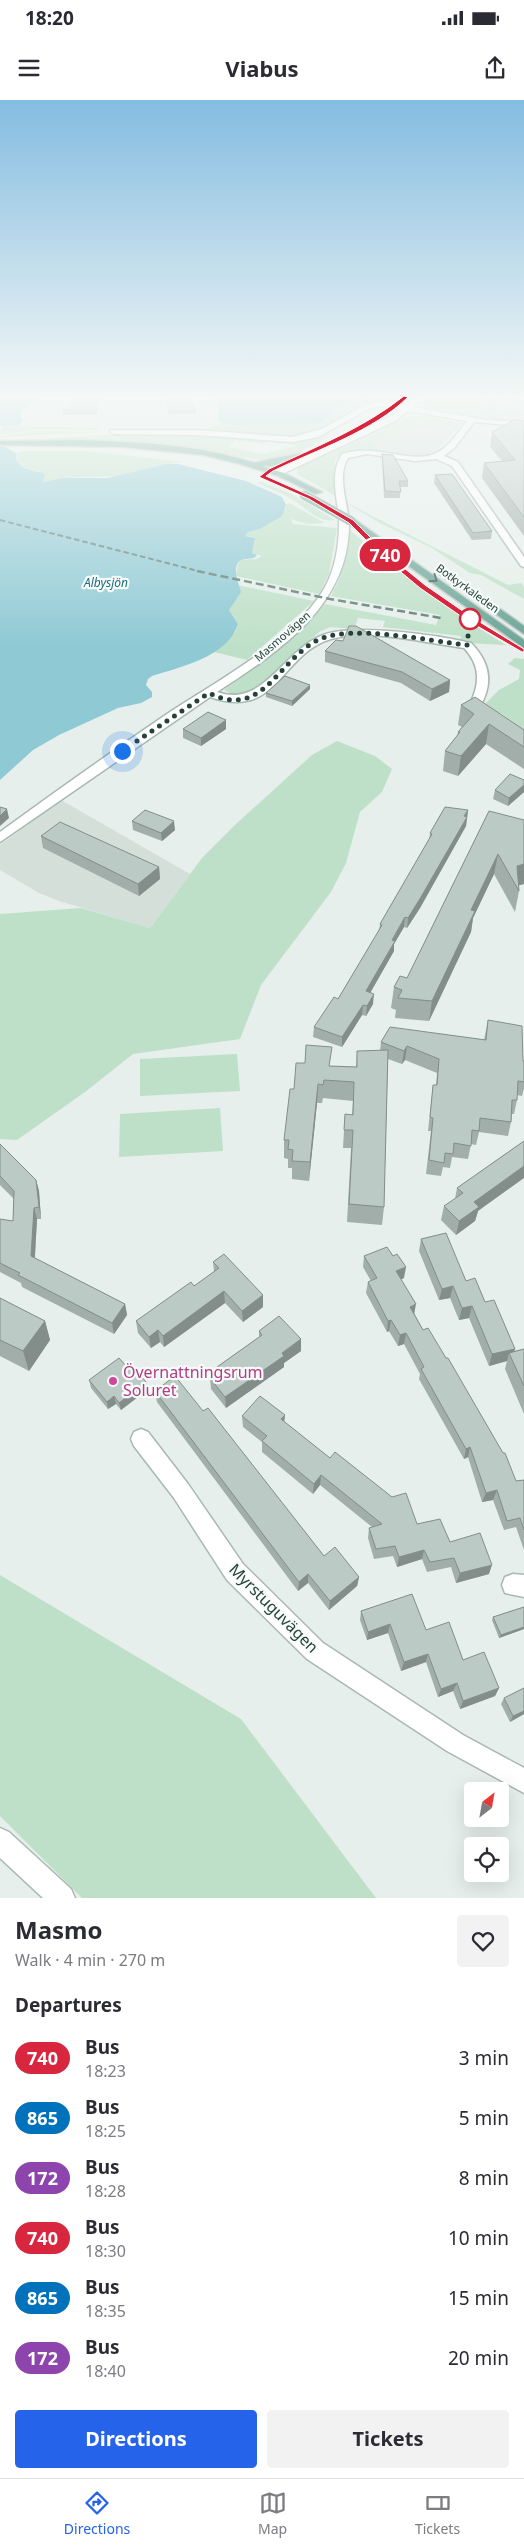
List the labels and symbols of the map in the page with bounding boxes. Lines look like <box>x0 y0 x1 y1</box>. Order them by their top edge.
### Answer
line badge: 740 <box>356 539 414 571</box>
street label: Botkyrkaleden <box>433 560 503 616</box>
one-way arrow <box>428 573 438 582</box>
water label: Albysjön <box>83 574 128 591</box>
street label: Masmovägen <box>251 607 313 665</box>
unlabelled marker <box>459 608 481 630</box>
your location <box>110 739 135 764</box>
place label: Övernattningsrum Soluret <box>123 1361 263 1401</box>
marker: Övernattningsrum Soluret <box>107 1375 119 1387</box>
street label: Myrstuguvägen <box>224 1558 324 1658</box>
north arrow <box>464 1782 509 1828</box>

